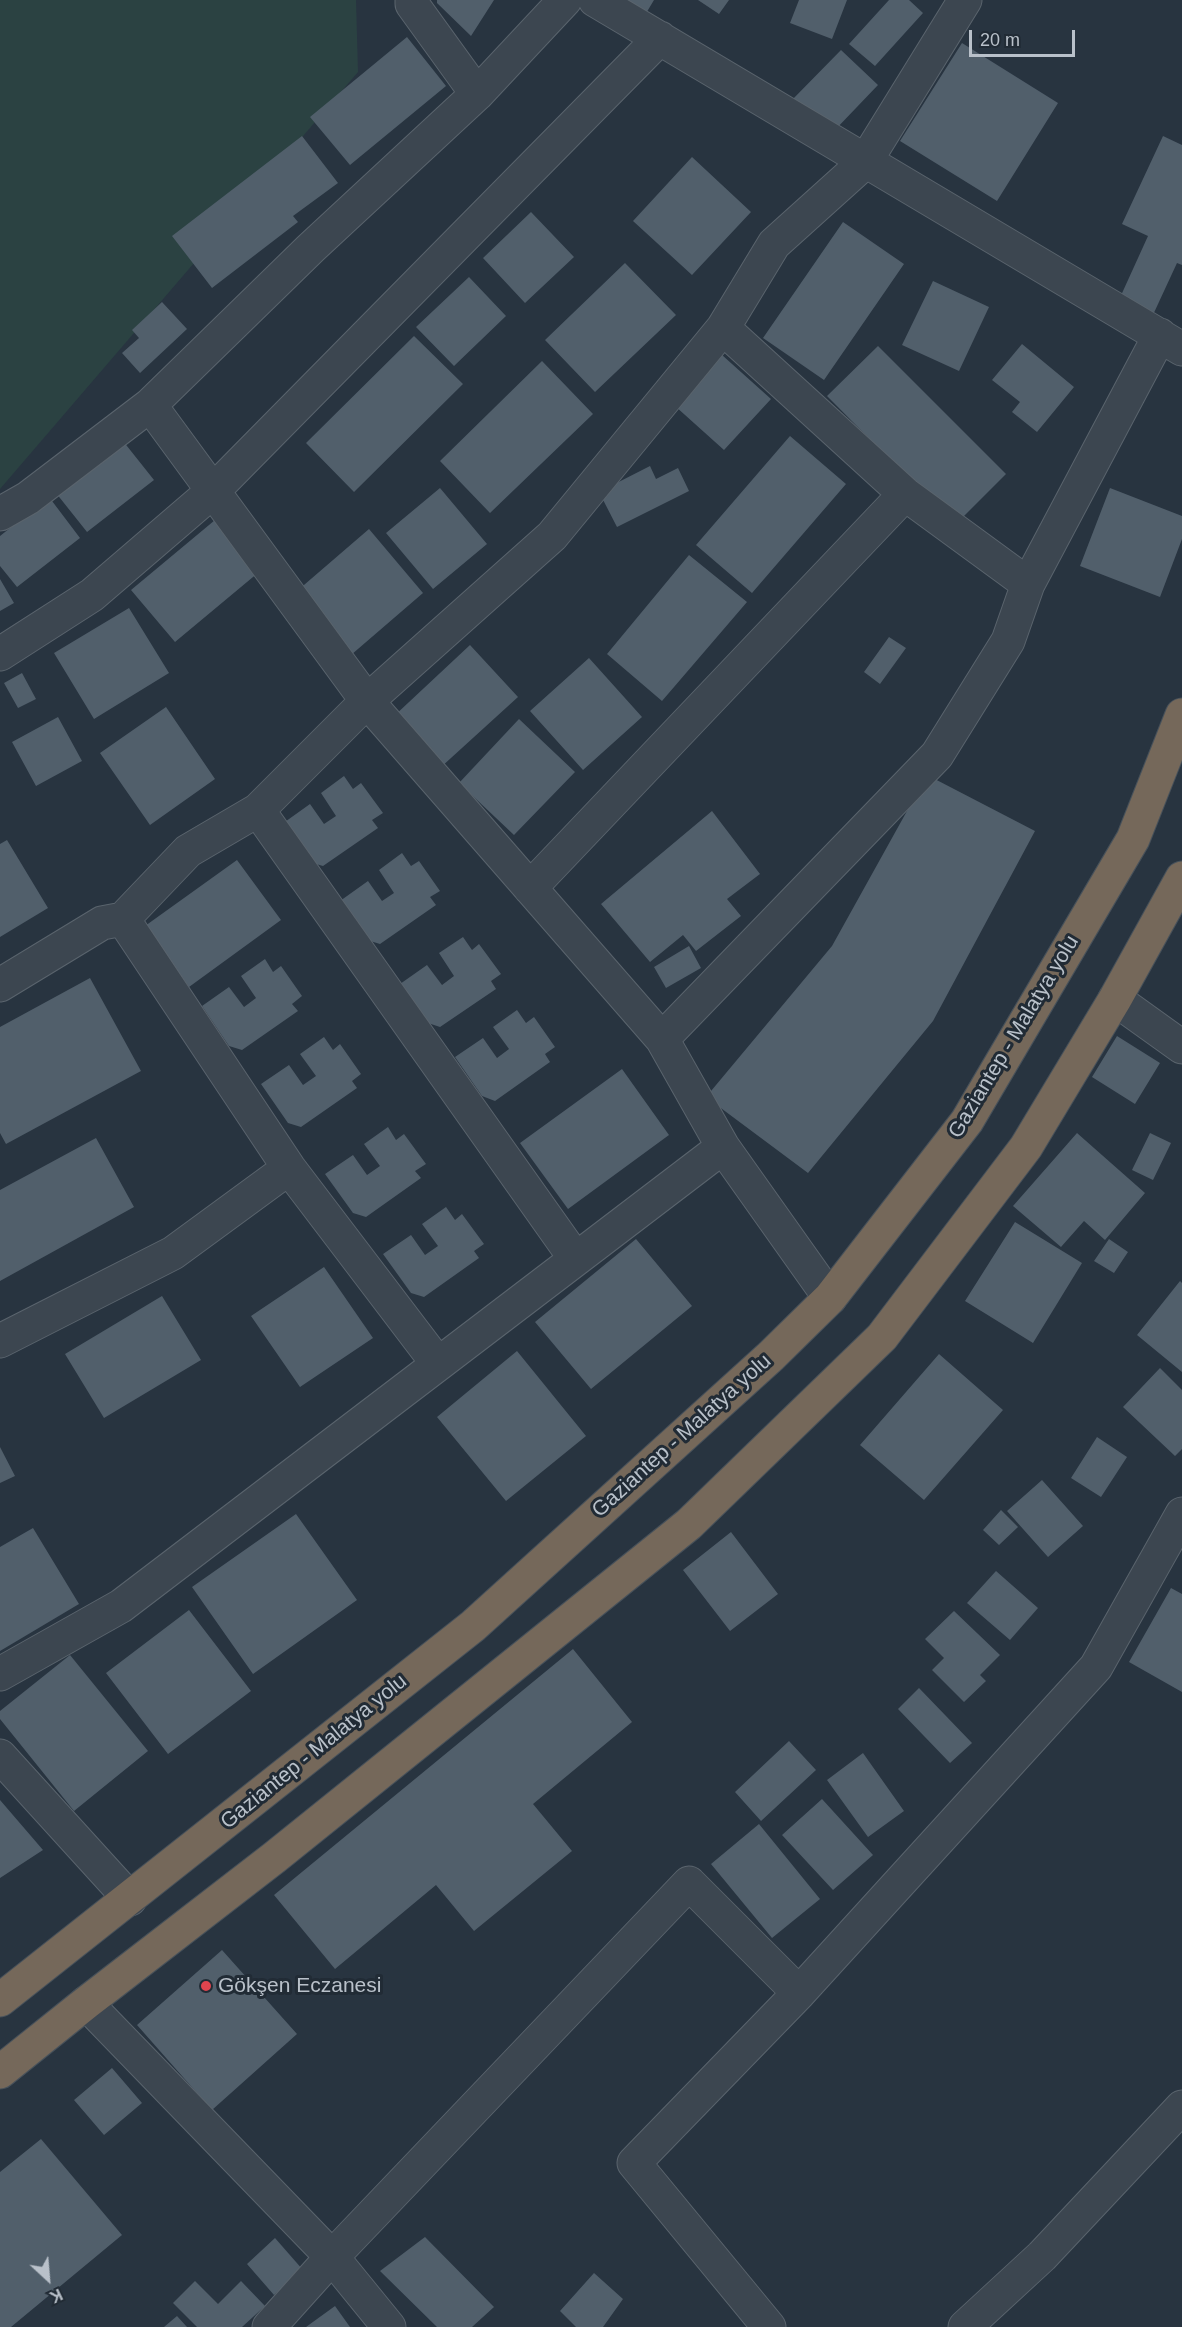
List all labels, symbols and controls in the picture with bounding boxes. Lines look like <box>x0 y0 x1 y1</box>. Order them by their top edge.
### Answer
scale bar <box>972 18 1078 56</box>
text: 20 m <box>980 30 1020 50</box>
street label: Gaziantep - Malatya yolu <box>943 931 1085 1143</box>
street label: Gaziantep - Malatya yolu <box>587 1349 777 1523</box>
street label: Gaziantep - Malatya yolu <box>216 1669 412 1835</box>
place label: Gökşen Eczanesi <box>218 1973 381 1999</box>
marker: Gökşen Eczanesi <box>199 1979 213 1993</box>
north arrow <box>18 2249 78 2309</box>
text: K <box>47 2285 65 2306</box>

